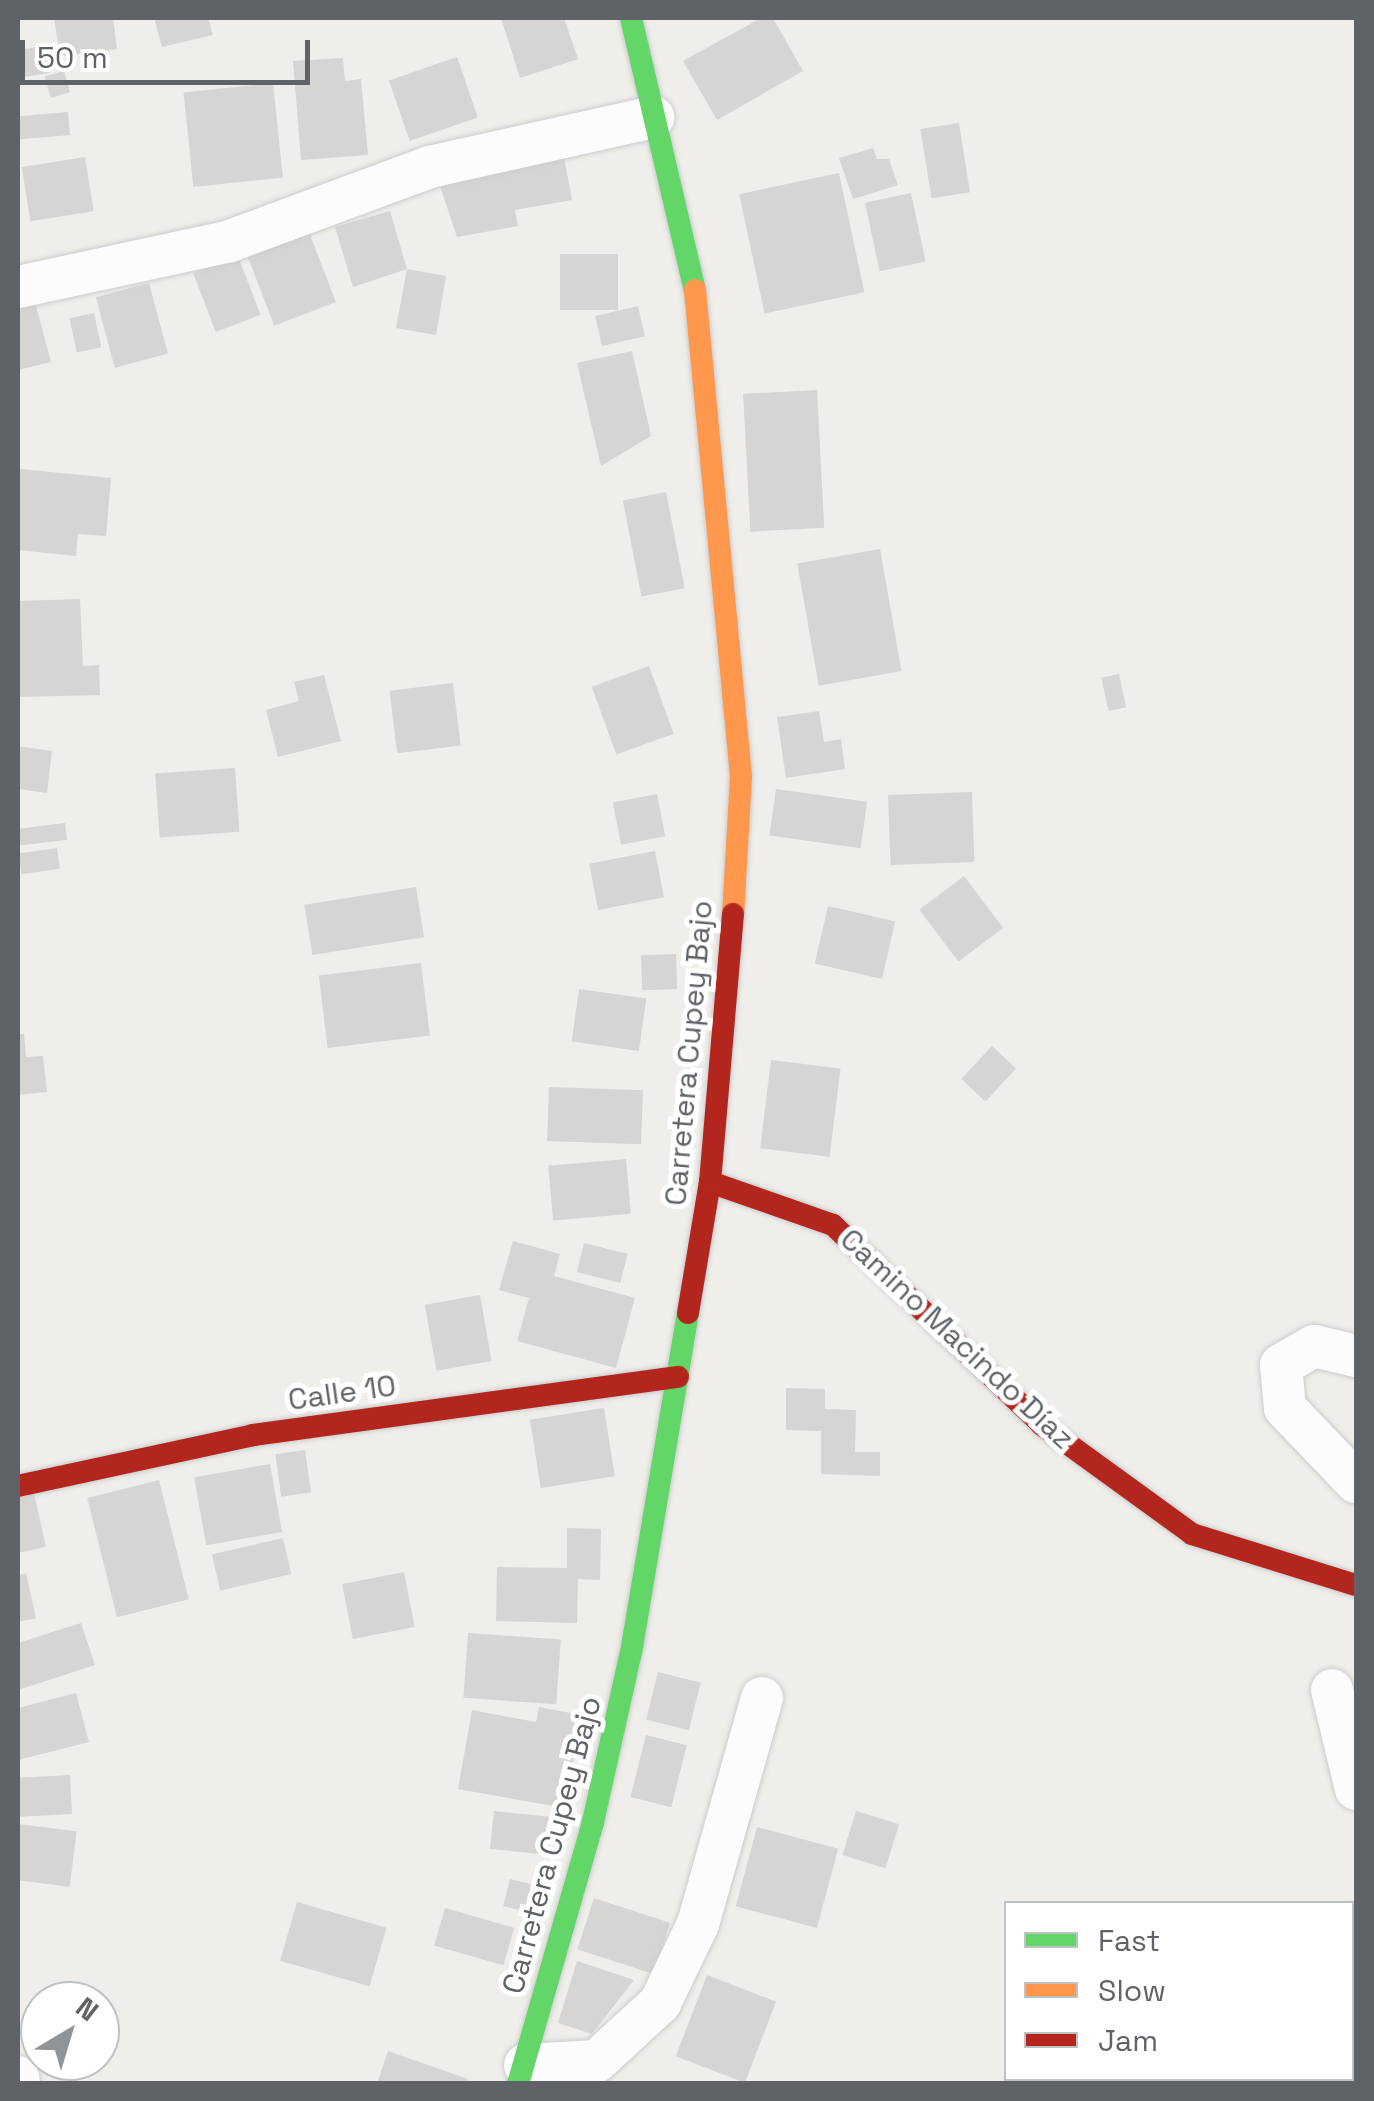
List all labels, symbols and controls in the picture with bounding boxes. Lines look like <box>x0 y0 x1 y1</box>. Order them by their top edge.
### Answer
scale bar <box>25 20 315 82</box>
text: 50 m <box>37 38 108 77</box>
street label: Carretera Cupey Bajo <box>658 899 720 1207</box>
street label: Camino Macindo Díaz <box>833 1221 1081 1457</box>
street label: Calle 10 <box>286 1368 398 1418</box>
street label: Carretera Cupey Bajo <box>495 1692 609 1998</box>
legend <box>1004 1901 1354 2081</box>
text: Fast <box>1098 1921 1160 1960</box>
text: Slow <box>1098 1971 1166 2010</box>
north arrow <box>20 1981 120 2081</box>
text: N <box>69 1989 106 2029</box>
text: Jam <box>1098 2021 1158 2060</box>

